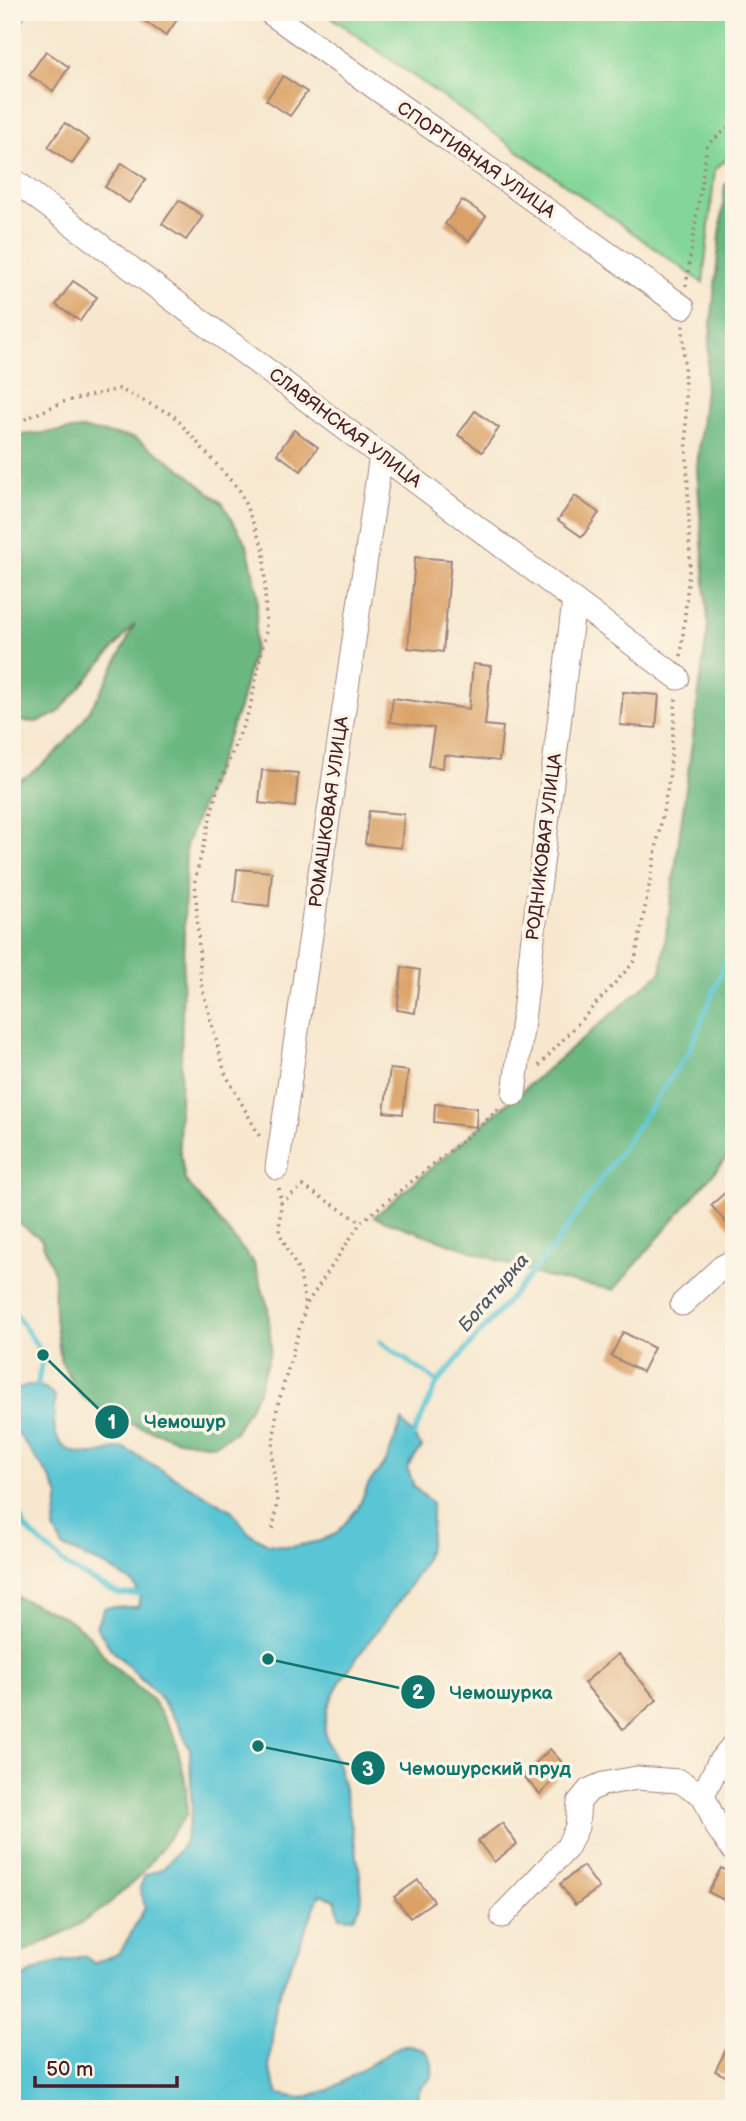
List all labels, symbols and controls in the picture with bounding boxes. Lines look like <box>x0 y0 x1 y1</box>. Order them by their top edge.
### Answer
street label: СПОРТИВНАЯ УЛИЦА <box>393 97 559 223</box>
street label: СЛАВЯНСКАЯ УЛИЦА <box>265 364 425 492</box>
street label: РОМАШКОВАЯ УЛИЦА <box>305 715 353 909</box>
street label: РОДНИКОВАЯ УЛИЦА <box>522 752 566 942</box>
water label: Богатырка <box>454 1249 534 1337</box>
callout: Чемошур <box>94 1402 240 1442</box>
text: 1 <box>108 1410 116 1435</box>
text: Чемошур <box>144 1411 227 1434</box>
callout: Чемошурка <box>400 1672 567 1712</box>
text: 2 <box>412 1680 425 1705</box>
text: Чемошурка <box>449 1682 554 1705</box>
callout: Чемошурский пруд <box>351 1748 585 1788</box>
text: 3 <box>362 1757 374 1782</box>
text: Чемошурский пруд <box>399 1758 572 1781</box>
scale bar <box>35 2044 177 2088</box>
text: 50 m <box>46 2057 93 2082</box>

